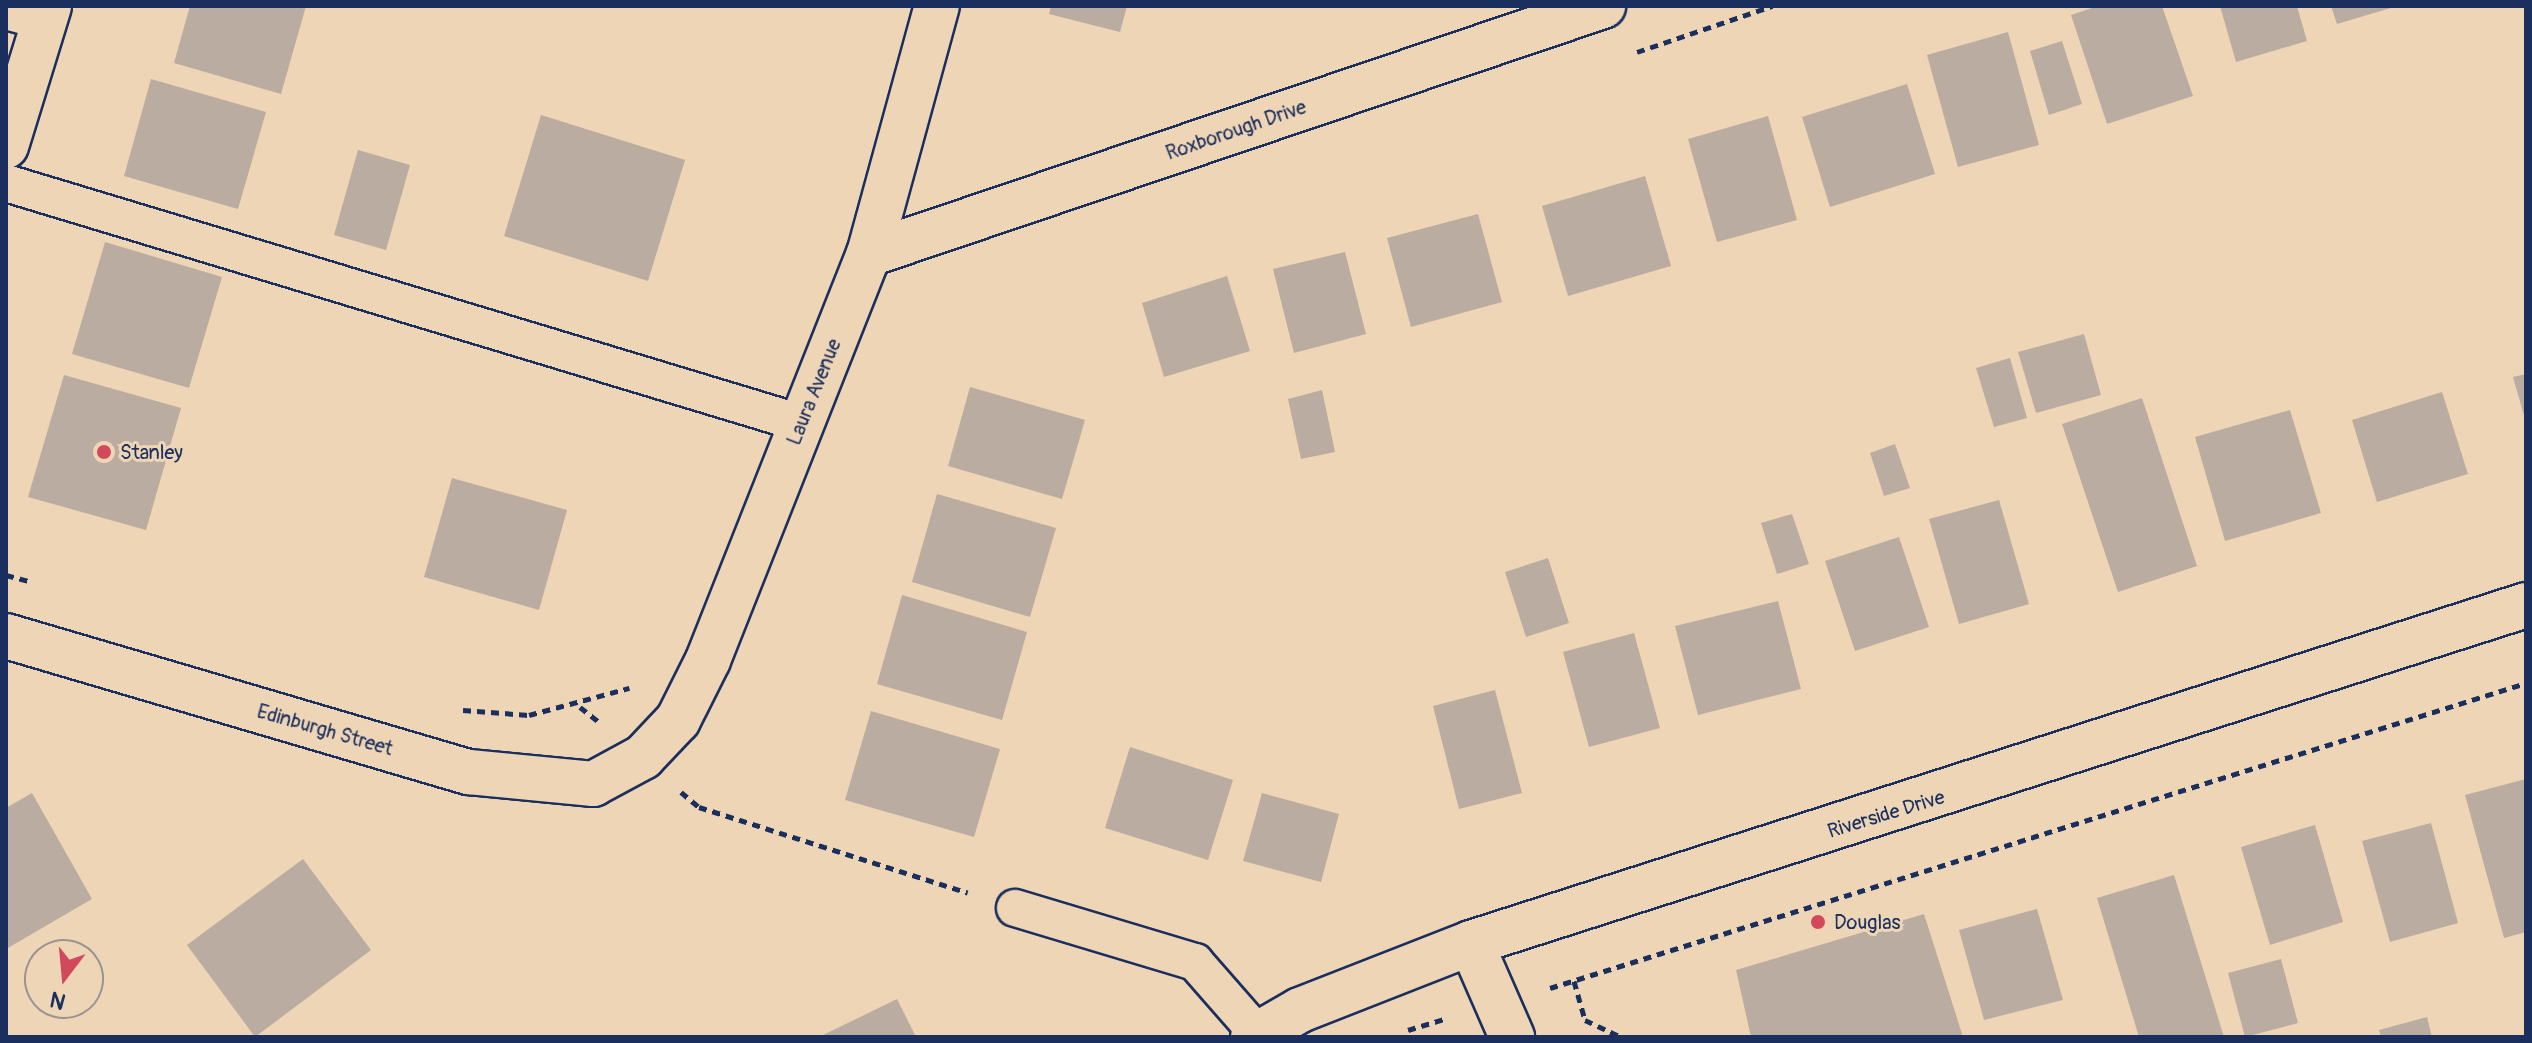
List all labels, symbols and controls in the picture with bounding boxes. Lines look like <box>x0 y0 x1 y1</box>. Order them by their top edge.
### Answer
street label: Roxborough Drive <box>1163 95 1309 165</box>
street label: Laura Avenue <box>782 335 846 449</box>
place label: Stanley <box>120 440 183 464</box>
marker: Stanley <box>95 443 113 461</box>
street label: Edinburgh Street <box>254 699 396 761</box>
street label: Riverside Drive <box>1825 785 1947 843</box>
place label: Douglas <box>1834 910 1900 934</box>
marker: Douglas <box>1809 913 1827 931</box>
north arrow <box>24 939 104 1019</box>
text: N <box>47 985 69 1016</box>

